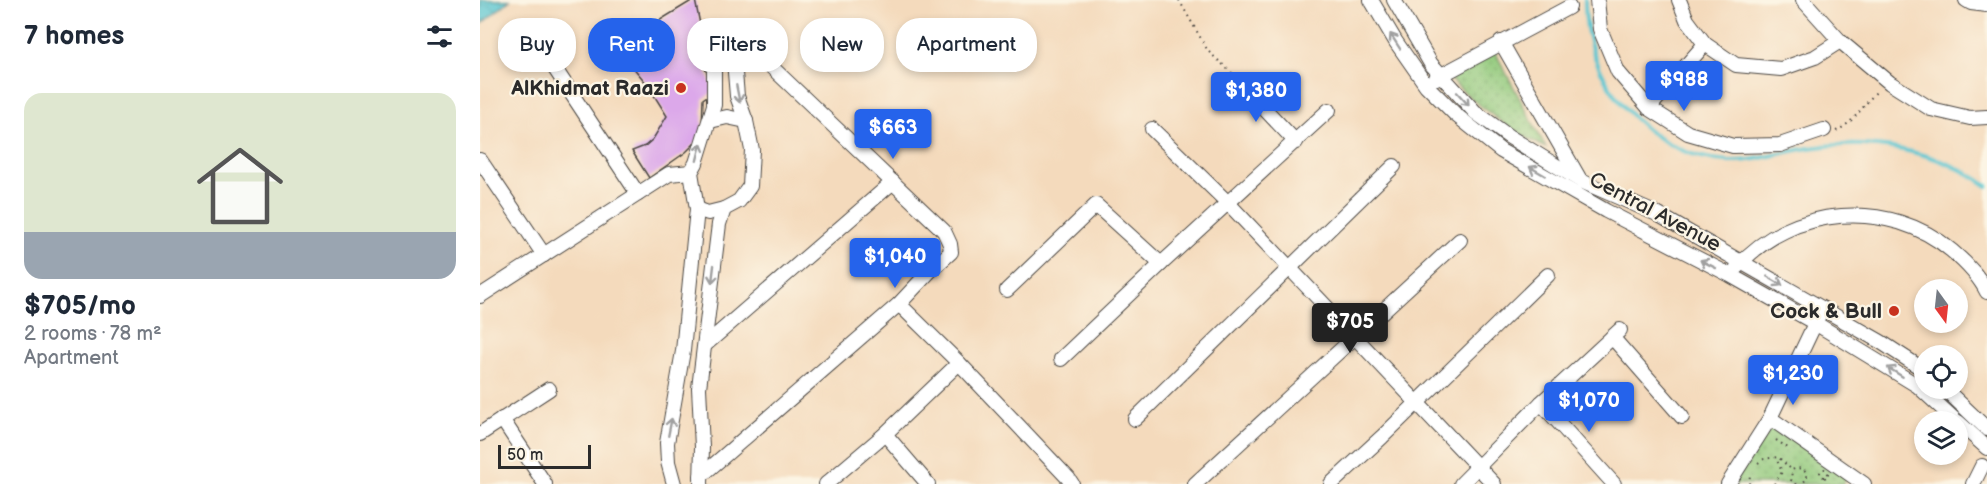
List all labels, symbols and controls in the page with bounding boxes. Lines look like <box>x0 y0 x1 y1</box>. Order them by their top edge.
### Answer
chip: Buy <box>498 18 576 72</box>
chip: Rent <box>588 18 675 72</box>
chip: Filters <box>687 18 788 72</box>
chip: New <box>800 18 884 72</box>
chip: Apartment <box>896 18 1037 72</box>
icon: filters <box>423 20 456 53</box>
text: 7 homes <box>24 21 124 52</box>
one-way arrow <box>1389 33 1401 50</box>
pin: $988 <box>1648 61 1720 112</box>
text: $988 <box>1660 68 1708 92</box>
pin: $1,380 <box>1207 72 1305 123</box>
place label: AlKhidmat Raazi <box>510 76 669 101</box>
text: $1,380 <box>1225 79 1287 103</box>
marker: AlKhidmat Raazi <box>674 81 688 95</box>
one-way arrow <box>733 84 744 103</box>
one-way arrow <box>1456 91 1470 106</box>
pin: $663 <box>857 109 929 160</box>
text: $663 <box>868 116 918 140</box>
icon: home <box>186 132 294 240</box>
one-way arrow <box>694 142 706 161</box>
one-way arrow <box>1529 165 1546 177</box>
street label: Central Avenue <box>1585 167 1725 257</box>
pin: $1,040 <box>846 238 944 289</box>
text: $1,040 <box>864 245 926 269</box>
one-way arrow <box>1700 258 1718 269</box>
one-way arrow <box>708 263 719 283</box>
one-way arrow <box>1766 276 1783 288</box>
north arrow <box>1914 279 1968 333</box>
map controls <box>1914 279 1968 465</box>
text: $705/mo <box>24 291 136 322</box>
place label: Cock & Bull <box>1770 299 1882 324</box>
pin: $705 <box>1314 303 1386 354</box>
marker: Cock & Bull <box>1887 304 1901 318</box>
text: $705 <box>1326 310 1374 334</box>
text: 2 rooms · 78 m² <box>24 322 162 346</box>
button: locate <box>1914 345 1968 399</box>
text: Apartment <box>24 346 119 370</box>
pin: $1,230 <box>1744 355 1842 406</box>
text: $1,230 <box>1762 362 1824 386</box>
one-way arrow <box>1887 366 1904 378</box>
pin: $1,070 <box>1540 382 1638 433</box>
text: $1,070 <box>1558 389 1620 413</box>
button: layers <box>1914 411 1968 465</box>
one-way arrow <box>665 417 676 437</box>
scale bar <box>498 442 591 470</box>
text: 50 m <box>507 446 543 465</box>

